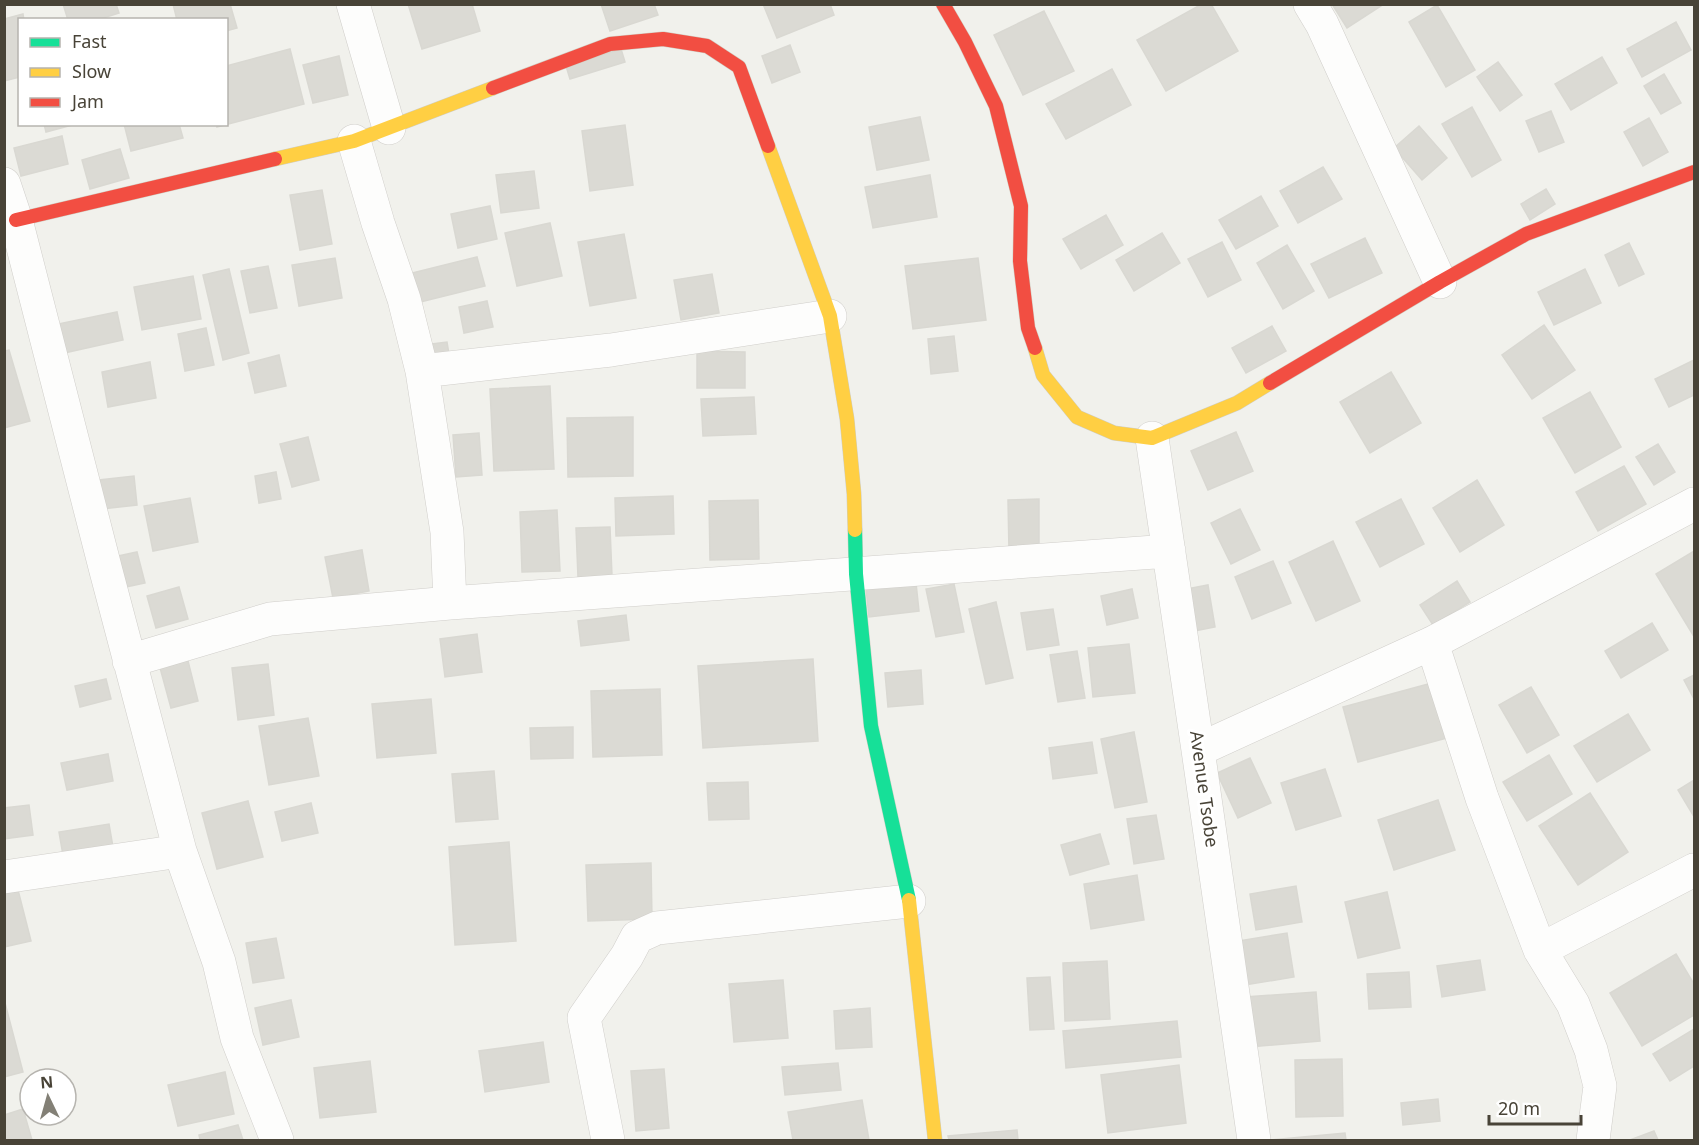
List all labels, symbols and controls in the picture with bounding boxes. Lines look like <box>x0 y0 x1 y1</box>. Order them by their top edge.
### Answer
legend <box>18 18 228 126</box>
text: Fast <box>72 29 107 53</box>
text: Slow <box>72 59 111 83</box>
text: Jam <box>70 89 104 113</box>
street label: Avenue Tsobe <box>1185 729 1225 849</box>
north arrow <box>18 1067 78 1127</box>
text: N <box>39 1071 54 1094</box>
scale bar <box>1489 1088 1580 1126</box>
text: 20 m <box>1498 1096 1540 1120</box>

